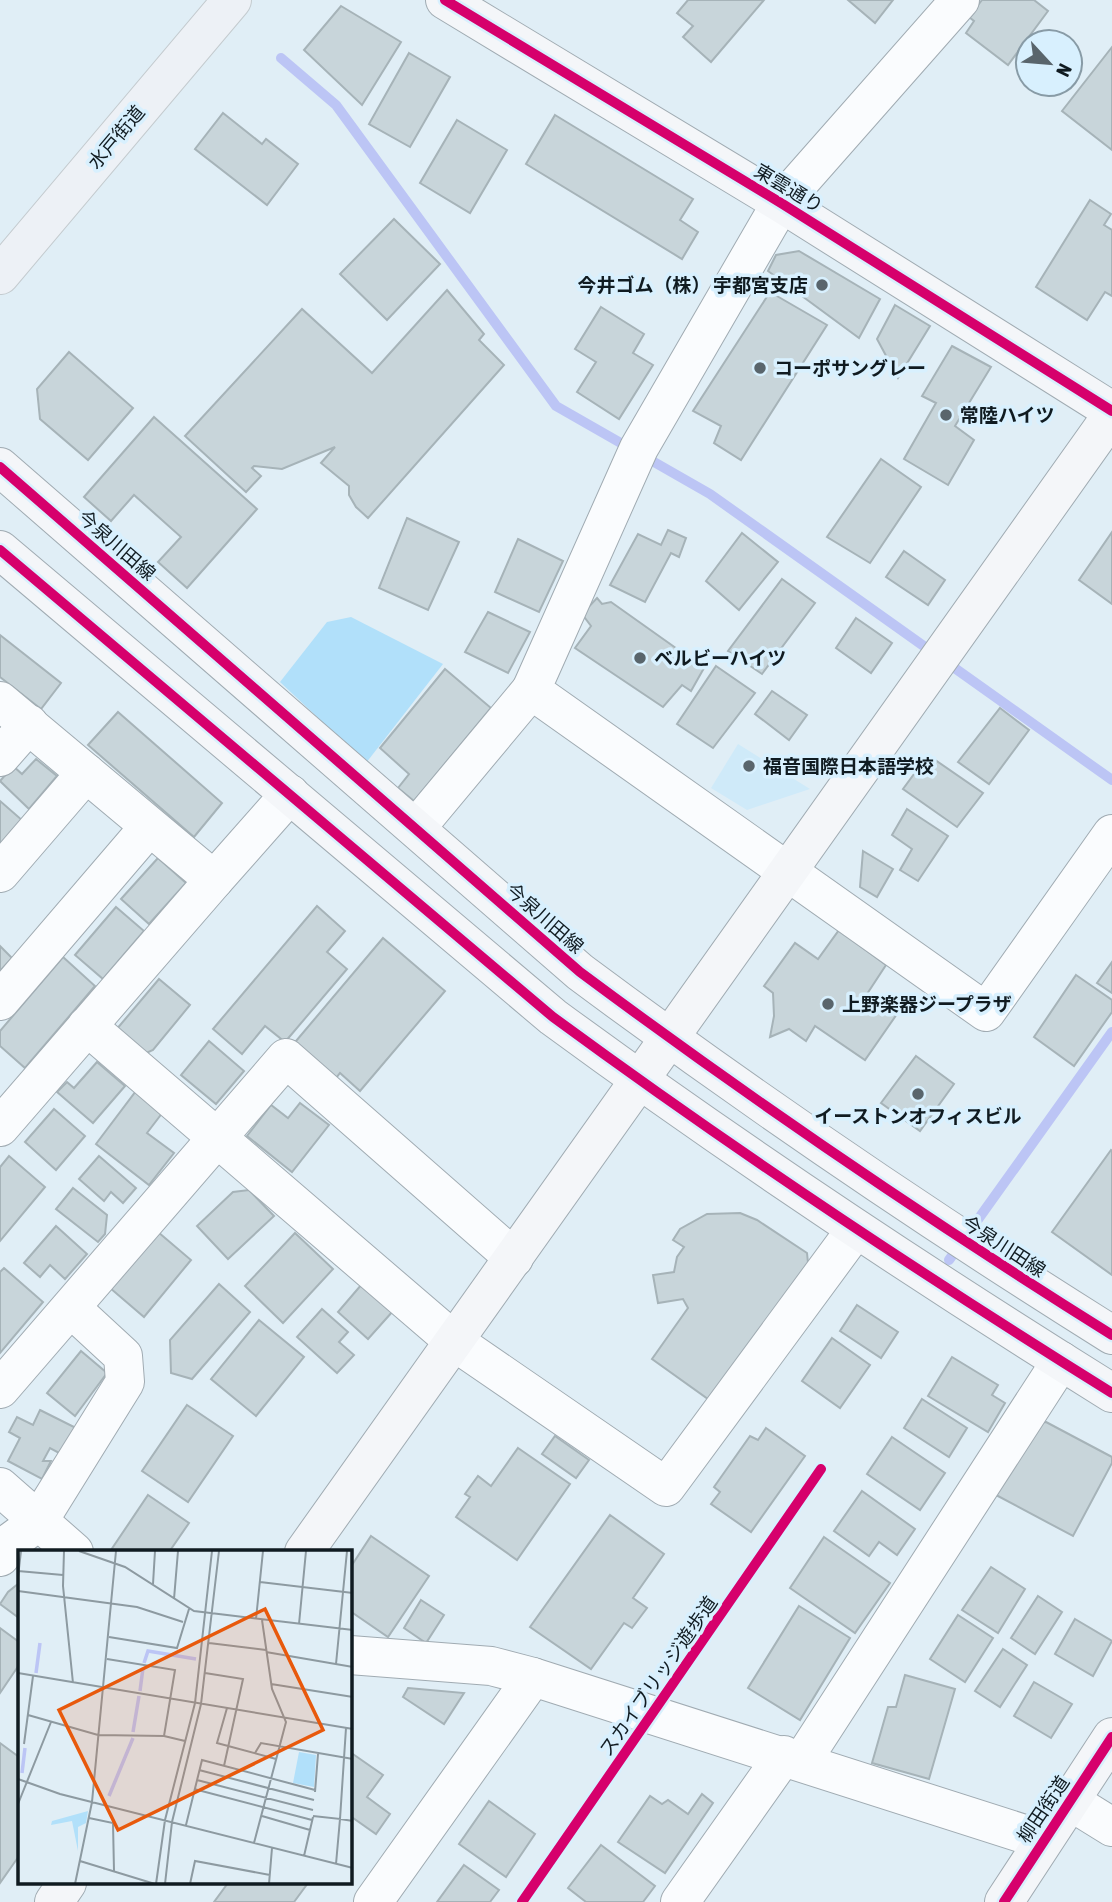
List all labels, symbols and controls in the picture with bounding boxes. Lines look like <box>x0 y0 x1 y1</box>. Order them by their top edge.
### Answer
north arrow <box>1014 28 1084 98</box>
text: N <box>1052 61 1077 80</box>
street label: 水戸街道 <box>83 101 149 173</box>
street label: 東雲通り <box>751 159 827 217</box>
place label: 今井ゴム（株） 宇都宮支店 <box>577 274 808 296</box>
marker: 今井ゴム（株） 宇都宮支店 <box>814 277 830 293</box>
place label: コーポサングレー <box>774 357 926 379</box>
marker: コーポサングレー <box>752 360 768 376</box>
place label: 常陸ハイツ <box>960 404 1055 426</box>
marker: 常陸ハイツ <box>938 407 954 423</box>
street label: 今泉川田線 <box>74 506 160 584</box>
place label: ベルビーハイツ <box>654 647 786 669</box>
marker: ベルビーハイツ <box>632 650 648 666</box>
place label: 福音国際日本語学校 <box>763 755 934 777</box>
marker: 福音国際日本語学校 <box>741 758 757 774</box>
street label: 今泉川田線 <box>502 879 588 957</box>
place label: 上野楽器ジープラザ <box>842 993 1012 1015</box>
marker: 上野楽器ジープラザ <box>820 996 836 1012</box>
marker: イーストンオフィスビル <box>910 1086 926 1102</box>
place label: イーストンオフィスビル <box>814 1105 1022 1127</box>
street label: 今泉川田線 <box>958 1211 1050 1281</box>
inset map <box>18 1550 352 1884</box>
street label: スカイブリッジ遊歩道 <box>594 1592 722 1760</box>
street label: 柳田街道 <box>1013 1771 1073 1847</box>

